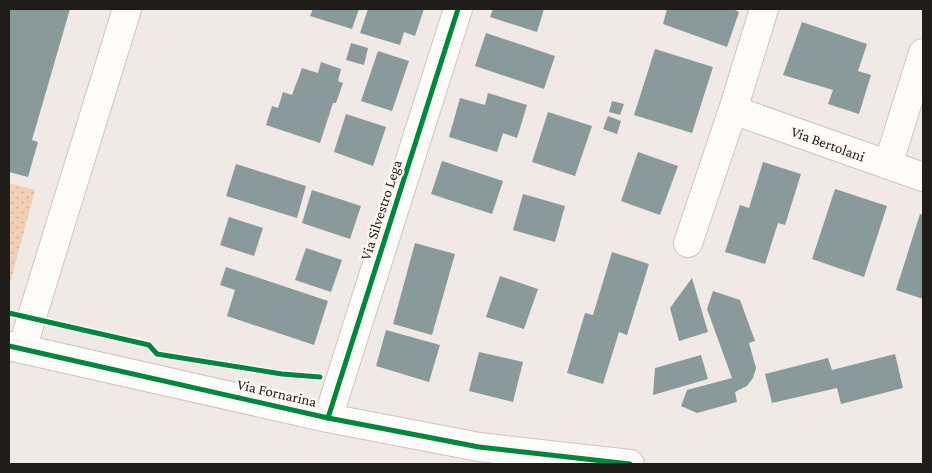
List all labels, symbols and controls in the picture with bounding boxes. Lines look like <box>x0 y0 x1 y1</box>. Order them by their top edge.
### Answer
street label: Via Bertolani <box>789 123 867 165</box>
street label: Via Silvestro Lega <box>357 158 406 263</box>
street label: Via Fornarina <box>236 376 318 410</box>

